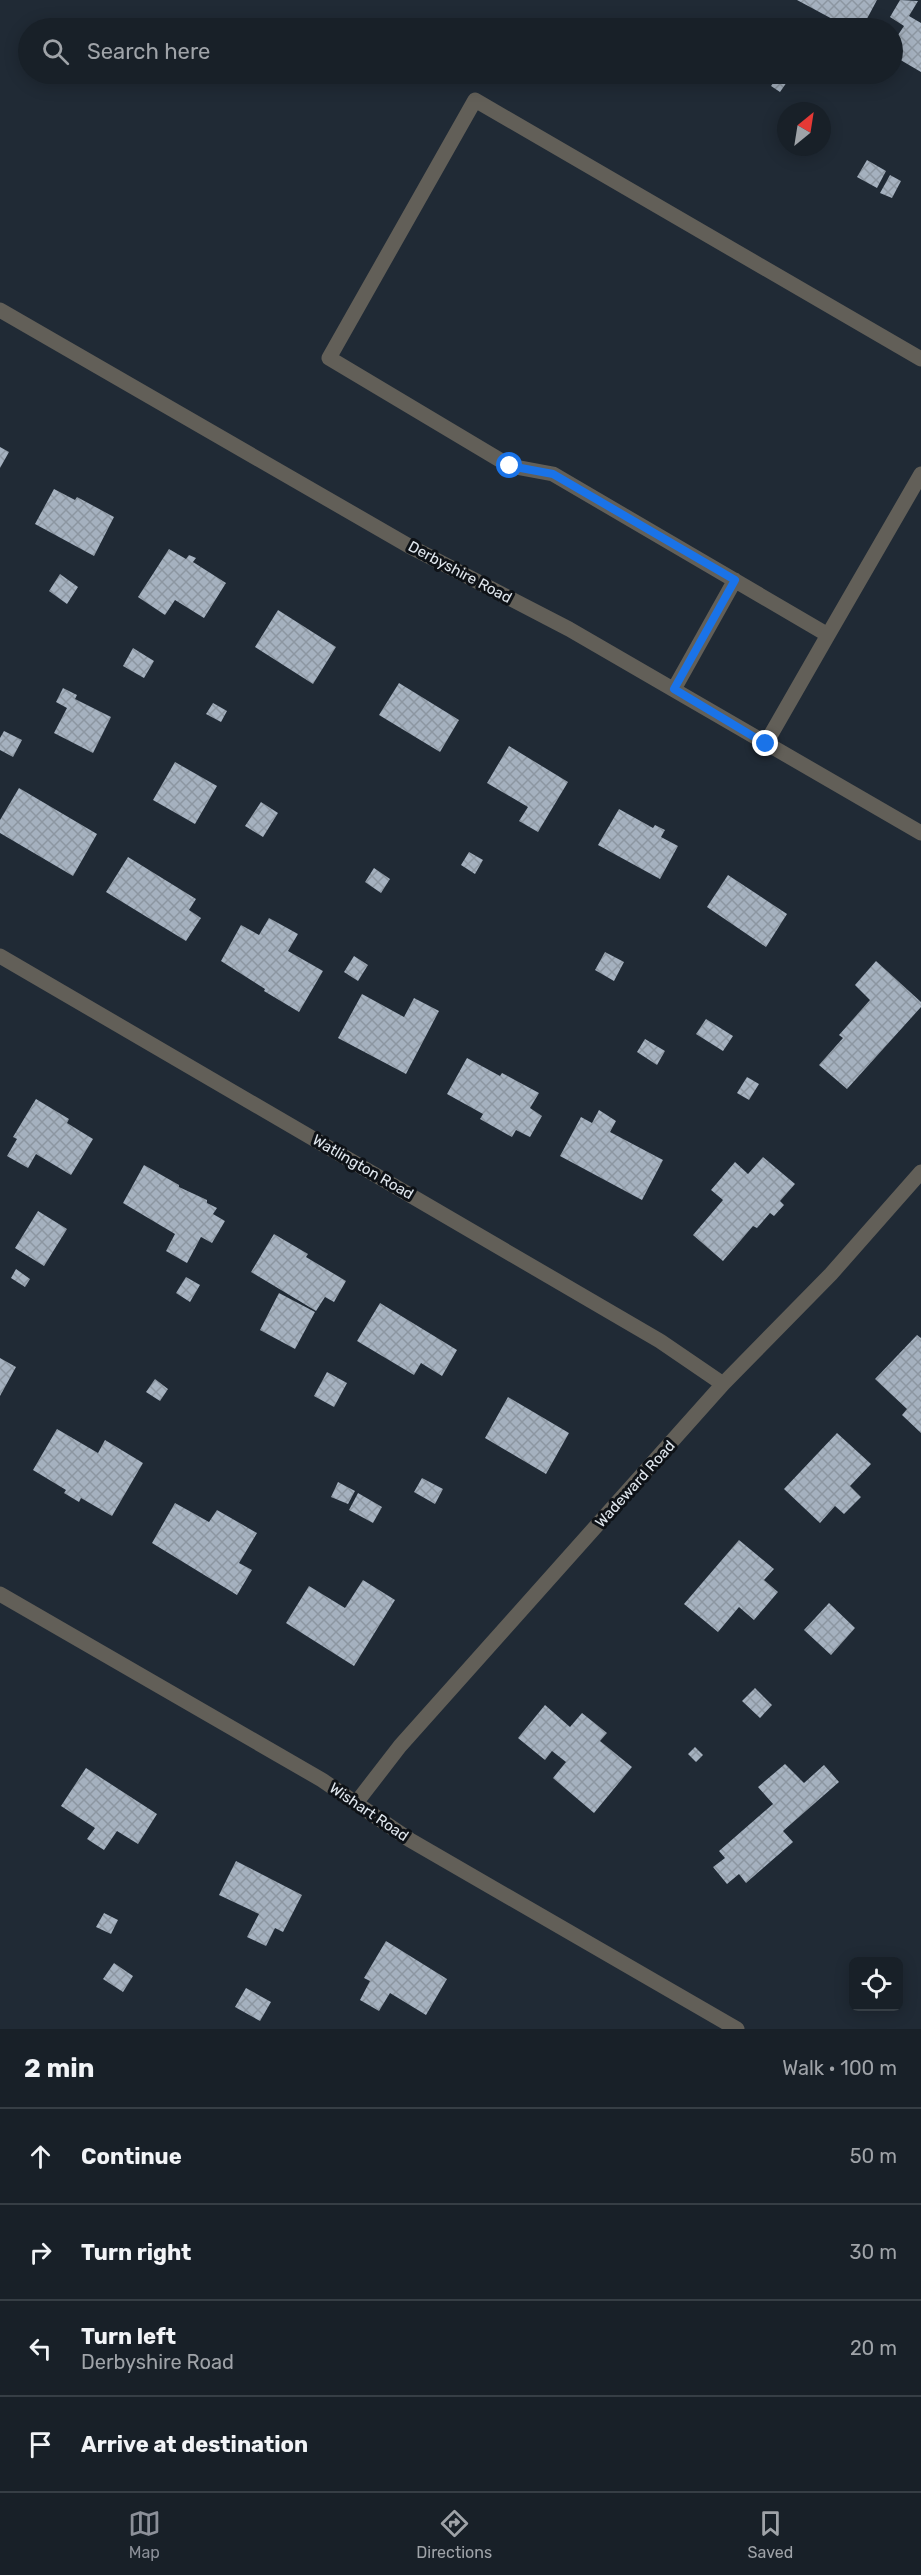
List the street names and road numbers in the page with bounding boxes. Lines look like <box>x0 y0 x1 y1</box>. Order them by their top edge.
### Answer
street label: Derbyshire Road <box>405 537 515 607</box>
street label: Watlington Road <box>309 1131 417 1203</box>
street label: Wadeward Road <box>591 1437 679 1531</box>
street label: Wishart Road <box>326 1779 412 1845</box>

